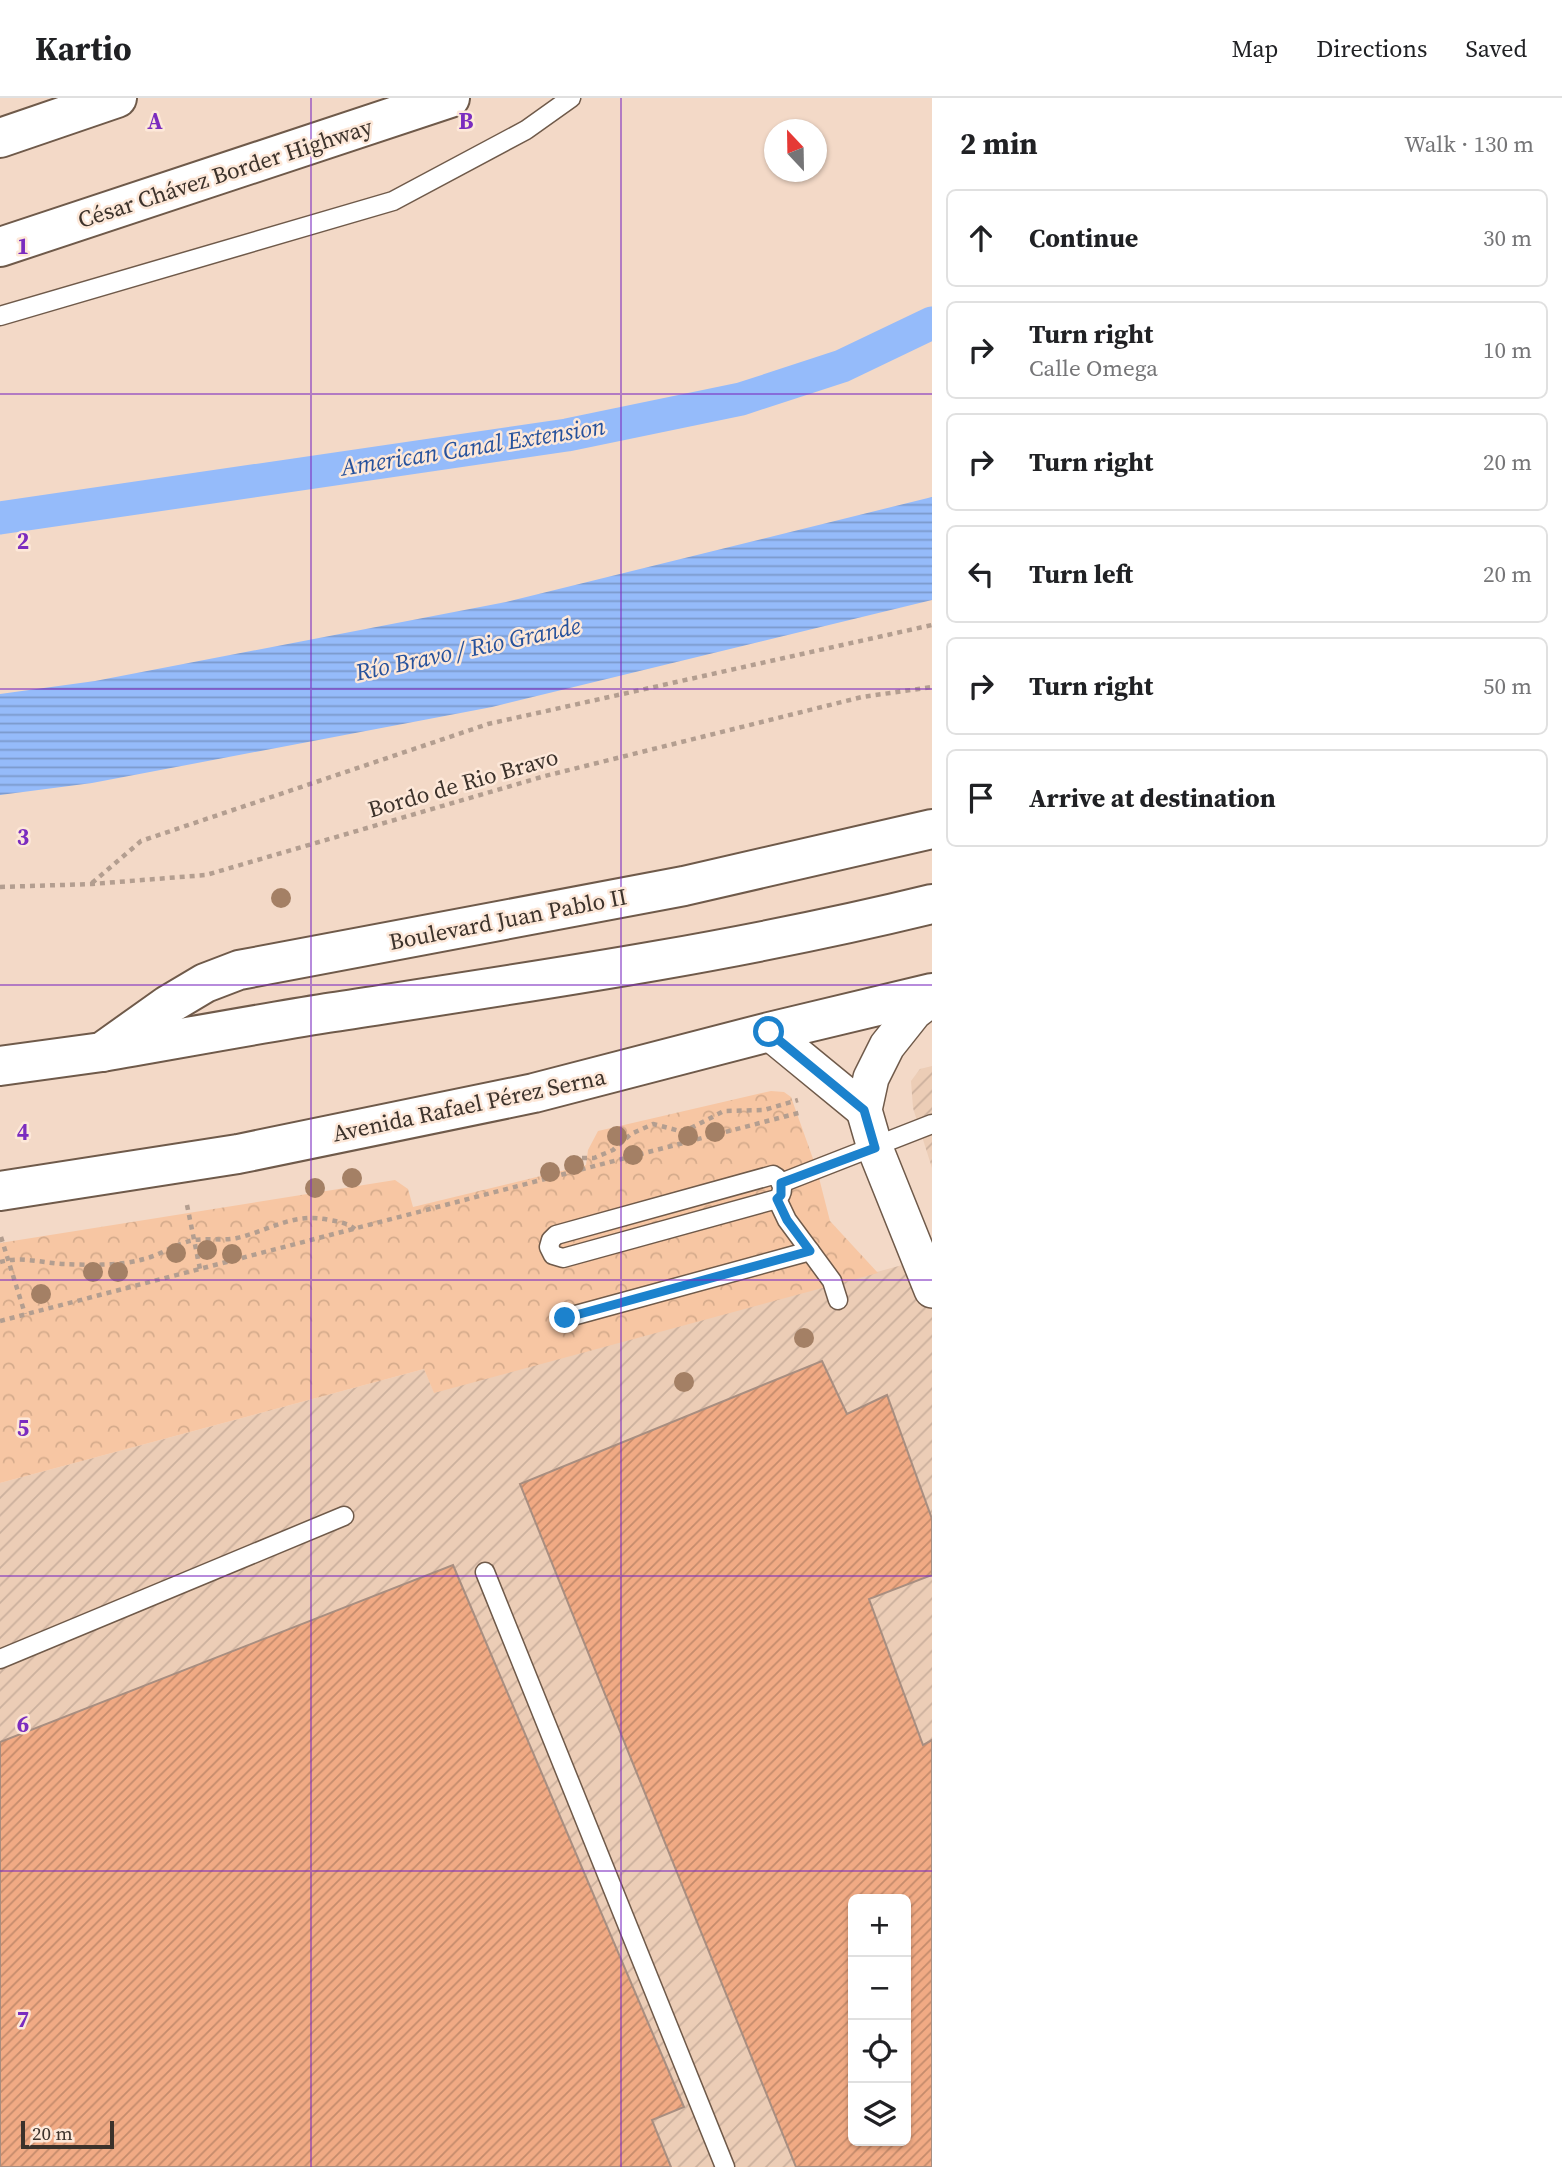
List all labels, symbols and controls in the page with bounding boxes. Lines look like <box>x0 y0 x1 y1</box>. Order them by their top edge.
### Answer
text: Kartio <box>35 26 132 71</box>
text: Map <box>1231 32 1278 65</box>
text: Directions <box>1316 32 1427 65</box>
text: Saved <box>1465 32 1527 65</box>
text: A <box>147 105 163 137</box>
text: B <box>459 105 474 137</box>
street label: César Chávez Border Highway <box>74 110 377 236</box>
north arrow <box>764 119 827 182</box>
text: 2 min <box>960 123 1038 164</box>
text: Walk · 130 m <box>1404 128 1534 160</box>
icon: ahead <box>962 219 1000 257</box>
text: Continue <box>1029 220 1138 256</box>
text: 30 m <box>1483 222 1532 254</box>
text: 1 <box>17 230 29 262</box>
text: Turn right <box>1029 316 1153 352</box>
icon: right <box>962 331 1000 369</box>
text: 10 m <box>1483 334 1532 366</box>
text: Calle Omega <box>1029 352 1158 384</box>
water label: American Canal Extension <box>336 409 608 484</box>
icon: right <box>962 443 1000 481</box>
text: Turn right <box>1029 444 1153 480</box>
text: 20 m <box>1483 446 1532 478</box>
text: 2 <box>17 525 29 557</box>
icon: left <box>962 555 1000 593</box>
text: Turn left <box>1029 556 1133 592</box>
text: 20 m <box>1483 558 1532 590</box>
water label: Río Bravo / Rio Grande <box>351 608 584 689</box>
icon: right <box>962 667 1000 705</box>
text: Turn right <box>1029 668 1153 704</box>
text: 50 m <box>1483 670 1532 702</box>
street label: Bordo de Rio Bravo <box>364 741 562 825</box>
icon: arrive <box>962 779 1000 817</box>
text: Arrive at destination <box>1029 780 1276 816</box>
text: 3 <box>17 821 29 853</box>
street label: Boulevard Juan Pablo II <box>386 880 630 958</box>
route start <box>753 1016 784 1047</box>
street label: Avenida Rafael Pérez Serna <box>329 1060 609 1150</box>
text: 4 <box>17 1116 29 1148</box>
route end <box>549 1302 580 1333</box>
text: 5 <box>17 1412 29 1444</box>
text: 6 <box>17 1708 29 1740</box>
map controls <box>848 1894 911 2146</box>
button: + <box>848 1894 911 1957</box>
button: − <box>848 1957 911 2020</box>
text: 7 <box>17 2003 29 2035</box>
button: locate <box>848 2020 911 2083</box>
button: layers <box>848 2083 911 2146</box>
scale bar <box>21 2118 114 2150</box>
text: 20 m <box>32 2120 73 2146</box>

